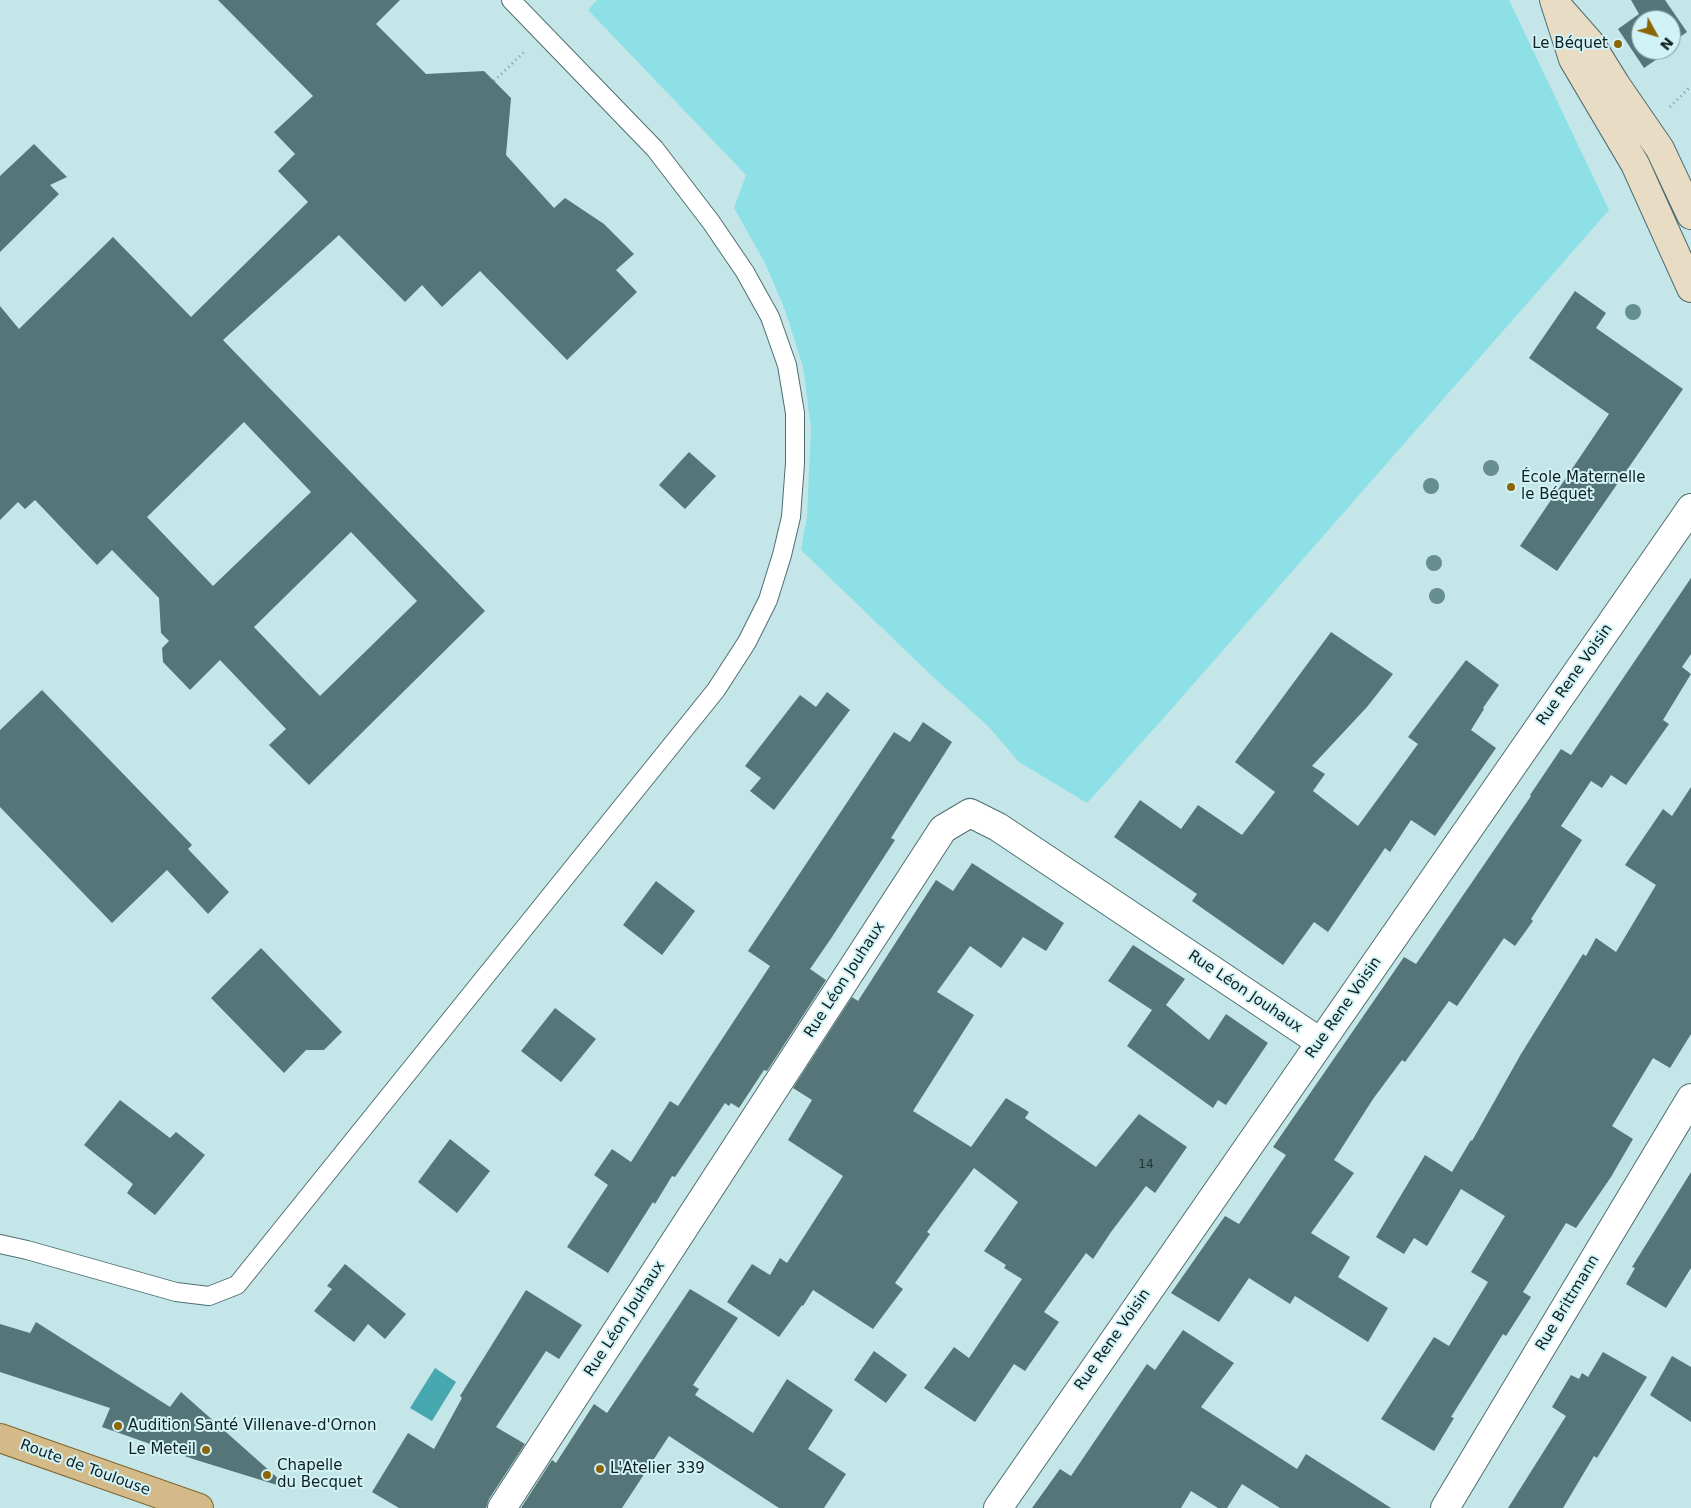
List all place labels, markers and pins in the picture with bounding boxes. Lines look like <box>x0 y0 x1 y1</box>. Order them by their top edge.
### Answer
place label: Le Béquet <box>1532 35 1608 53</box>
marker: Le Béquet <box>1612 38 1624 50</box>
place label: École Maternelle le Béquet <box>1521 469 1646 504</box>
marker: École Maternelle le Béquet <box>1505 481 1517 493</box>
place label: Audition Santé Villenave-d'Ornon <box>128 1417 376 1435</box>
marker: Audition Santé Villenave-d'Ornon <box>112 1420 124 1432</box>
place label: Le Meteil <box>128 1441 196 1459</box>
marker: Le Meteil <box>200 1444 212 1456</box>
place label: Chapelle du Becquet <box>277 1457 363 1492</box>
place label: L'Atelier 339 <box>610 1460 705 1478</box>
marker: L'Atelier 339 <box>594 1463 606 1475</box>
marker: Chapelle du Becquet <box>261 1469 273 1481</box>

